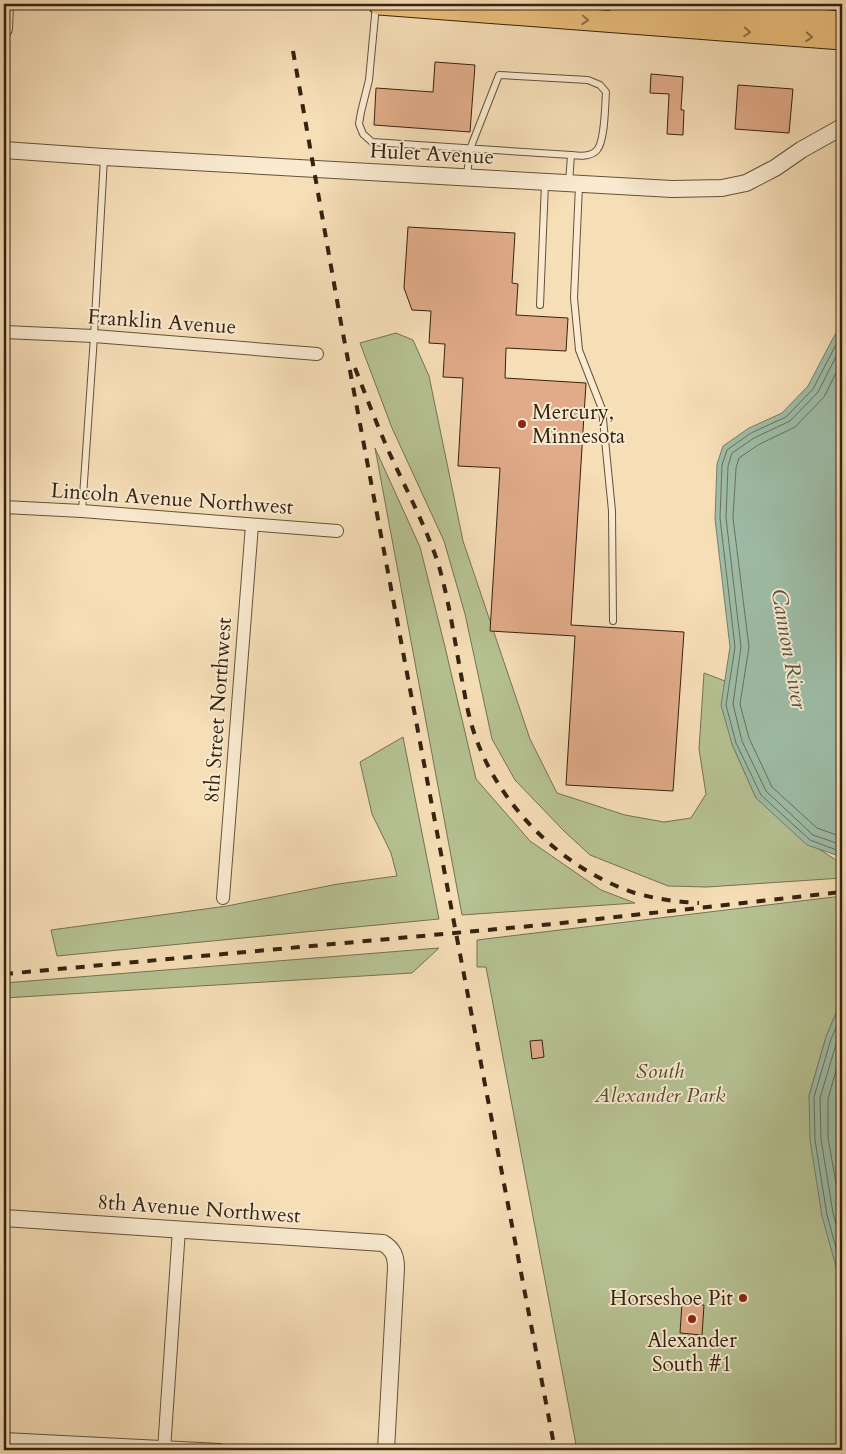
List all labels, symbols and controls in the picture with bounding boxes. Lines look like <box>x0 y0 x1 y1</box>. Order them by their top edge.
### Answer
one-way arrow <box>581 14 589 25</box>
one-way arrow <box>743 26 751 37</box>
one-way arrow <box>805 31 813 42</box>
street label: Hulet Avenue <box>369 136 495 172</box>
street label: Franklin Avenue <box>87 302 237 342</box>
place label: Mercury, Minnesota <box>532 398 625 451</box>
marker: Mercury, Minnesota <box>516 418 528 430</box>
street label: Lincoln Avenue Northwest <box>50 476 295 522</box>
water label: Cannon River <box>764 586 814 712</box>
street label: 8th Street Northwest <box>197 616 239 804</box>
park label: South Alexander Park <box>594 1057 726 1110</box>
street label: 8th Avenue Northwest <box>97 1187 302 1231</box>
place label: Horseshoe Pit <box>610 1284 733 1313</box>
marker: Horseshoe Pit <box>737 1292 749 1304</box>
marker: Alexander South #1 <box>686 1313 698 1325</box>
place label: Alexander South #1 <box>647 1326 737 1379</box>

